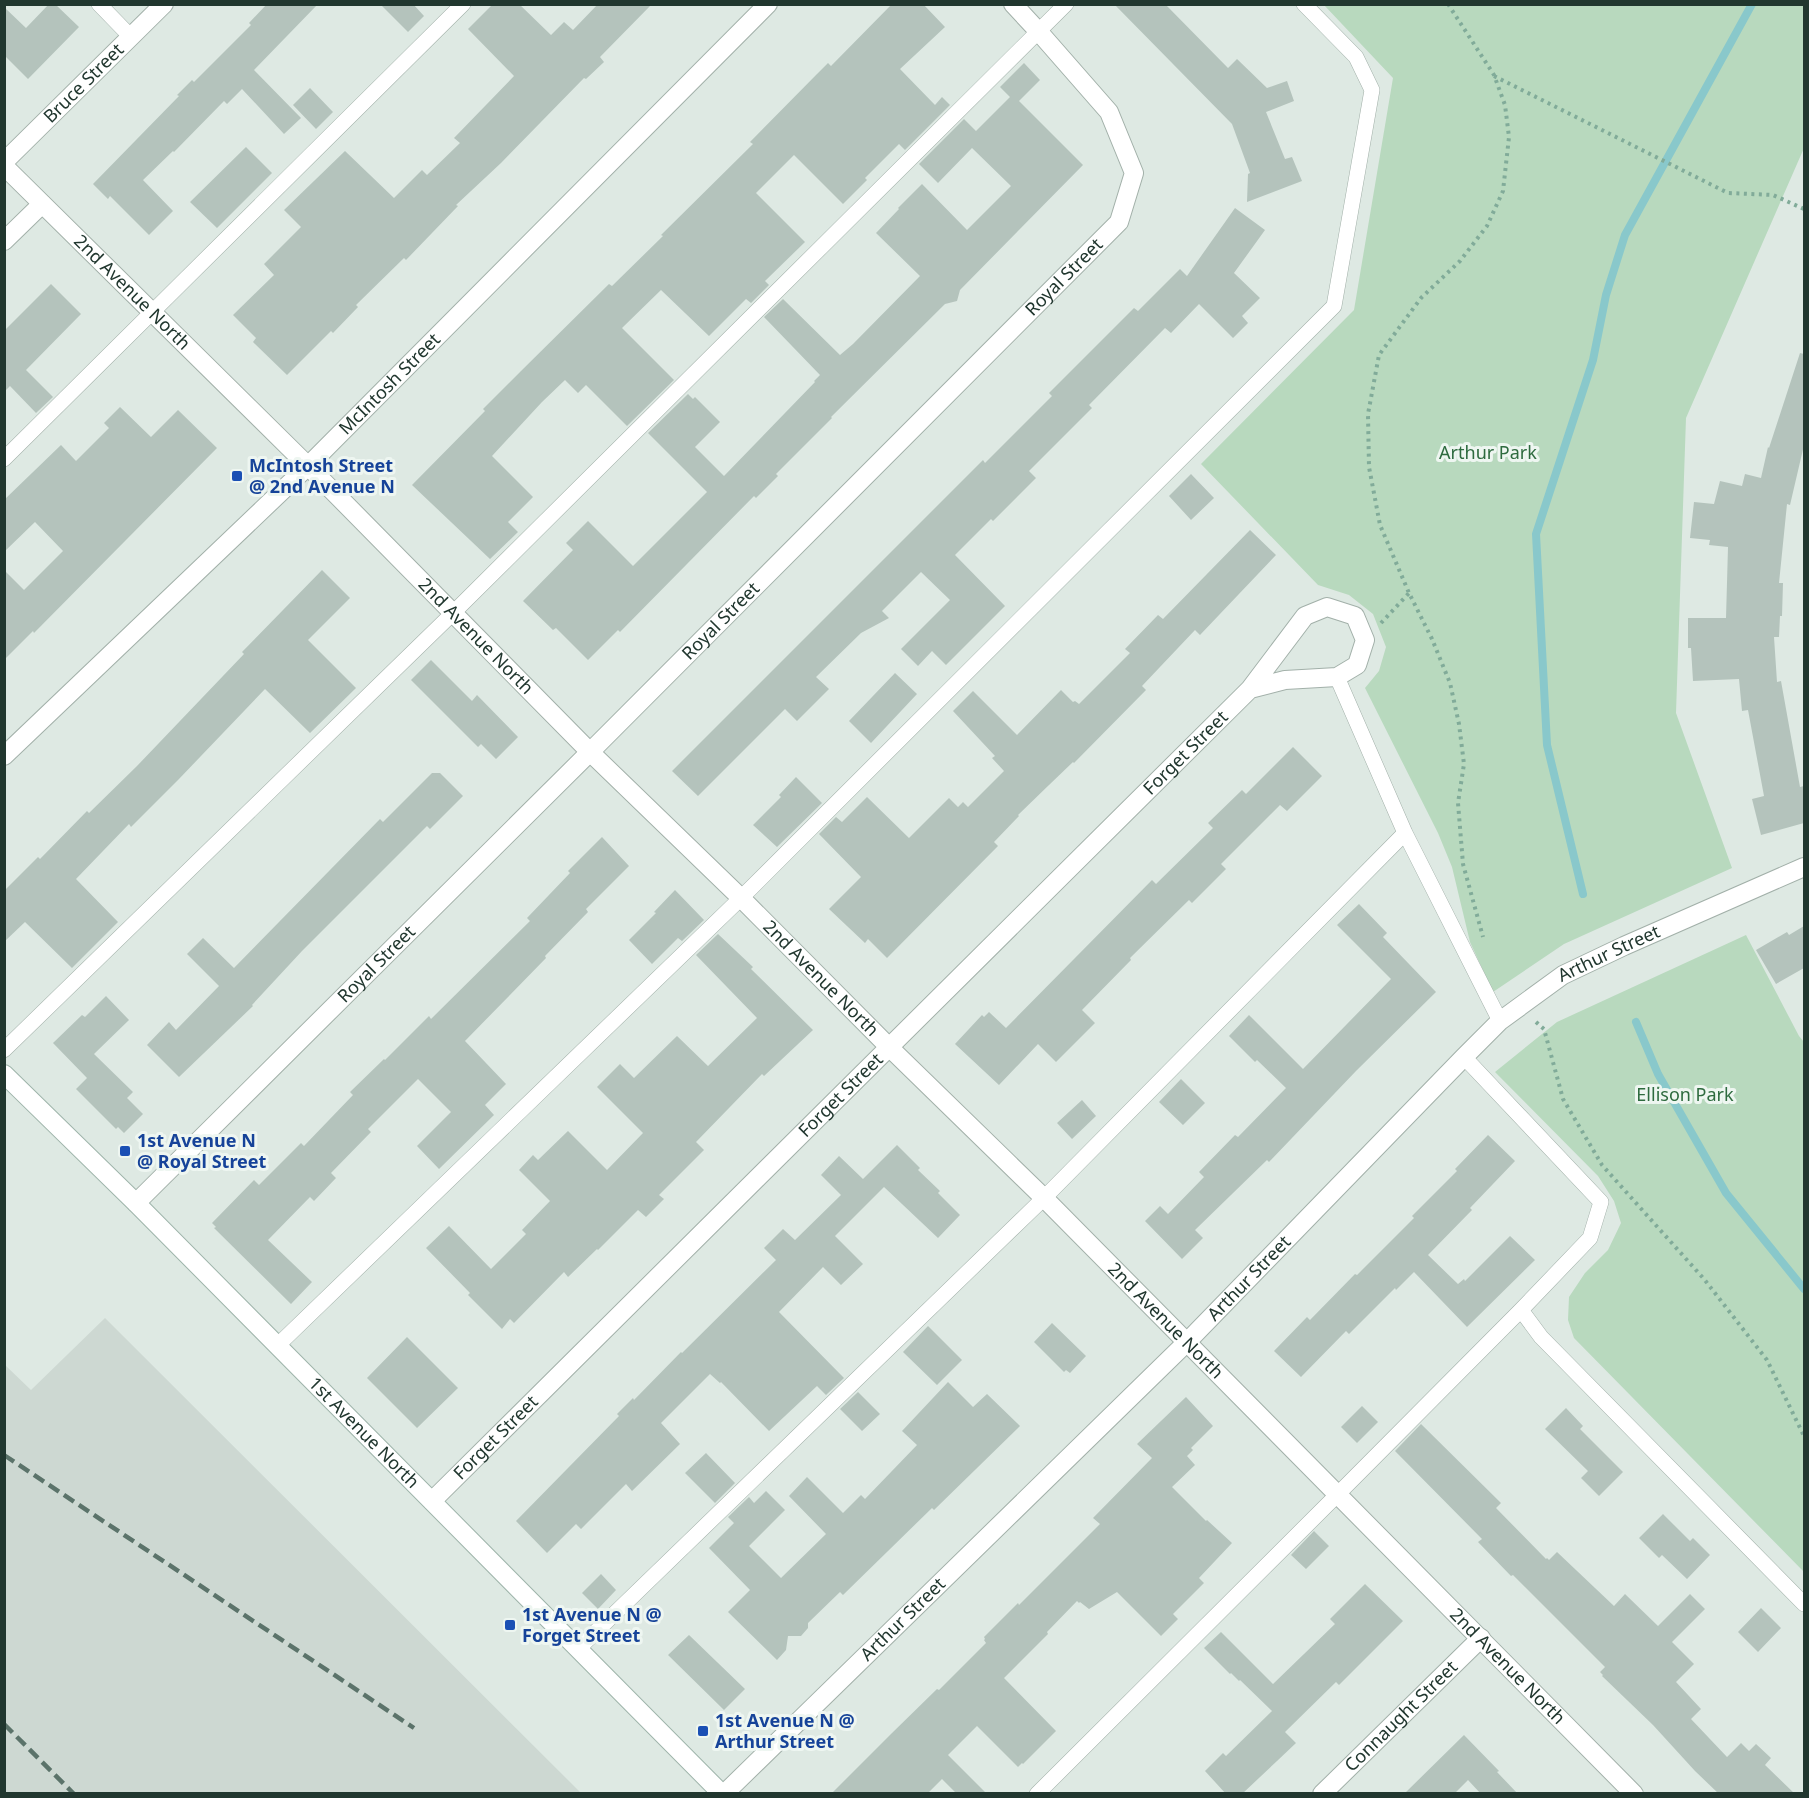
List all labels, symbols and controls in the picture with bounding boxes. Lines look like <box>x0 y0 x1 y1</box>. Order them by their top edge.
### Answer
street label: Bruce Street <box>38 37 129 128</box>
street label: 2nd Avenue North <box>69 229 196 355</box>
street label: Royal Street <box>1019 232 1108 320</box>
street label: McIntosh Street <box>333 327 445 439</box>
park label: Arthur Park <box>1439 440 1537 464</box>
place label: McIntosh Street @ 2nd Avenue N <box>249 453 395 498</box>
marker: McIntosh Street @ 2nd Avenue N <box>230 469 244 483</box>
street label: 2nd Avenue North <box>414 572 539 699</box>
street label: Royal Street <box>676 576 764 664</box>
street label: Forget Street <box>1137 704 1233 799</box>
street label: 2nd Avenue North <box>758 914 885 1041</box>
street label: Royal Street <box>332 919 420 1007</box>
street label: Arthur Street <box>1553 919 1664 987</box>
street label: Forget Street <box>793 1047 888 1142</box>
park label: Ellison Park <box>1636 1082 1734 1106</box>
place label: 1st Avenue N @ Royal Street <box>137 1128 267 1173</box>
marker: 1st Avenue N @ Royal Street <box>118 1144 132 1158</box>
street label: Arthur Street <box>1201 1229 1296 1325</box>
street label: 2nd Avenue North <box>1103 1257 1229 1384</box>
street label: 1st Avenue North <box>304 1371 425 1493</box>
street label: Forget Street <box>448 1389 543 1484</box>
street label: Arthur Street <box>854 1571 950 1666</box>
place label: 1st Avenue N @ Forget Street <box>522 1602 662 1647</box>
street label: 2nd Avenue North <box>1445 1602 1571 1729</box>
marker: 1st Avenue N @ Forget Street <box>503 1618 517 1632</box>
street label: Connaught Street <box>1339 1654 1463 1776</box>
place label: 1st Avenue N @ Arthur Street <box>715 1708 855 1753</box>
marker: 1st Avenue N @ Arthur Street <box>696 1724 710 1738</box>

